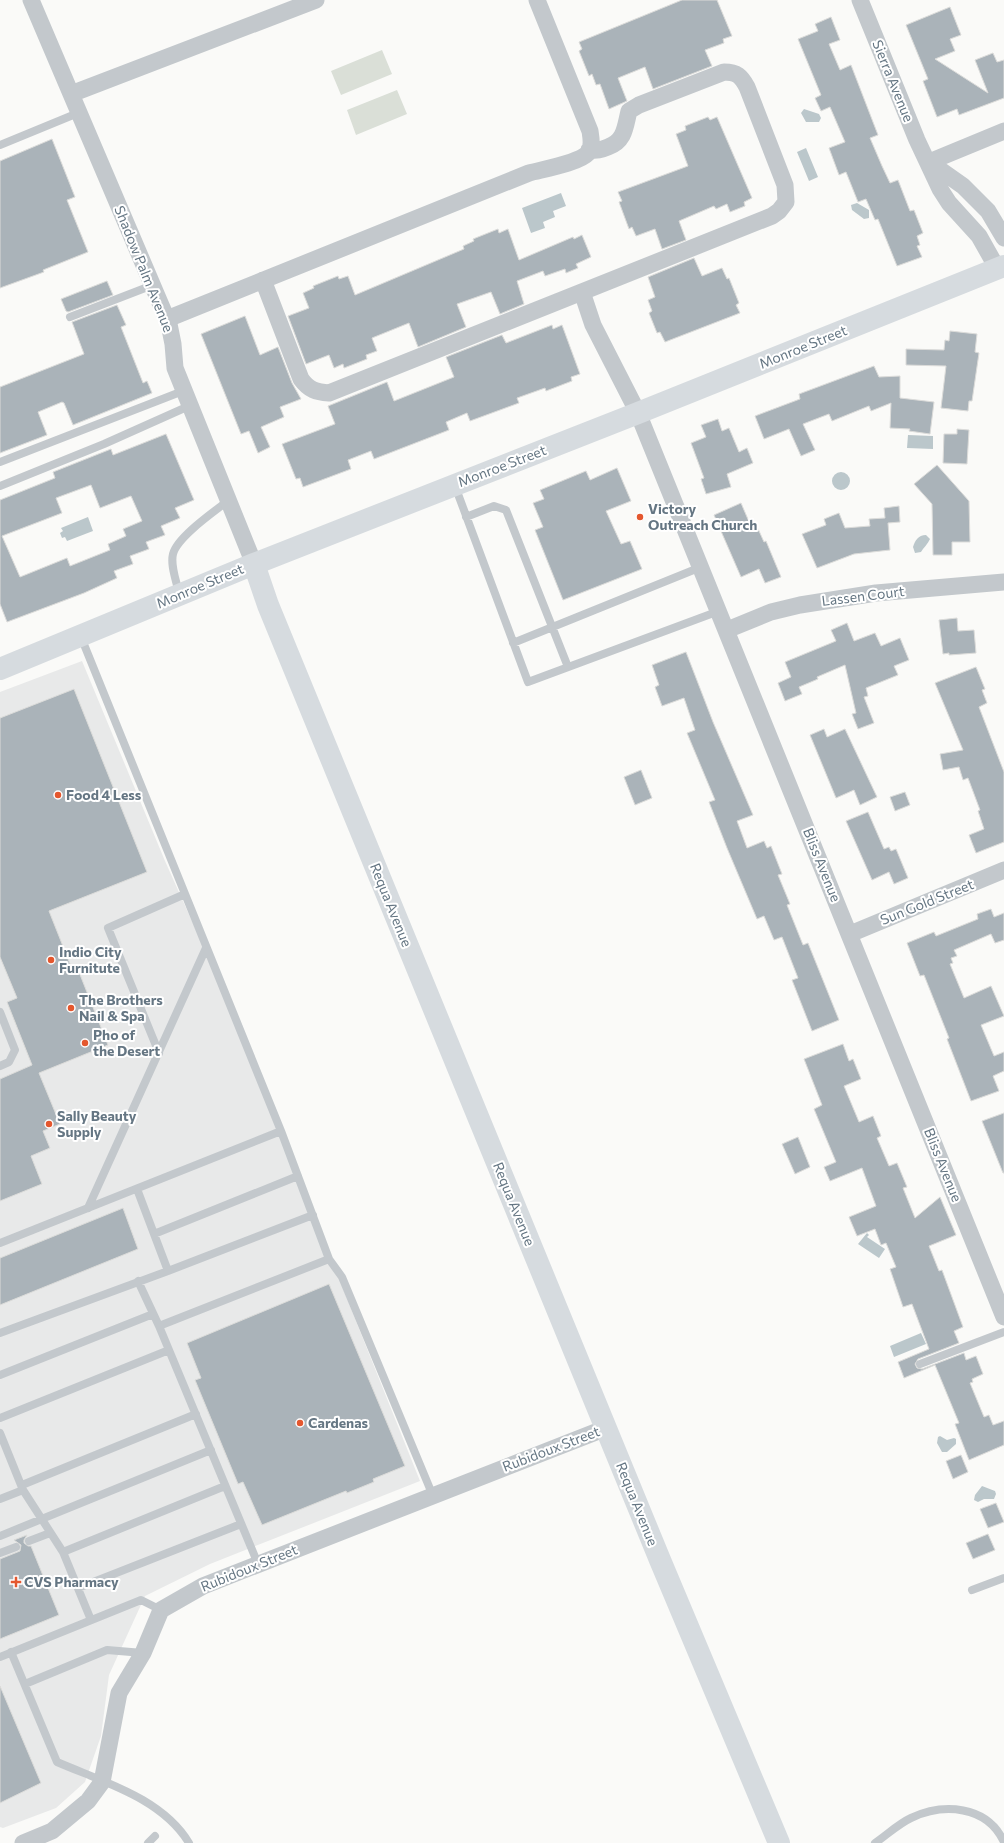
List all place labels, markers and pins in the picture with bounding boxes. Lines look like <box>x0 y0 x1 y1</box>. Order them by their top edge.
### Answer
place label: Victory Outreach Church <box>648 500 757 533</box>
marker: Victory Outreach Church <box>635 512 645 522</box>
place label: Food 4 Less <box>66 786 142 803</box>
marker: Food 4 Less <box>53 790 63 800</box>
place label: Indio City Furnitute <box>59 943 122 976</box>
marker: Indio City Furnitute <box>46 955 56 965</box>
place label: The Brothers Nail & Spa <box>79 991 163 1024</box>
marker: The Brothers Nail & Spa <box>66 1003 76 1013</box>
place label: Pho of the Desert <box>93 1026 160 1059</box>
marker: Pho of the Desert <box>80 1038 90 1048</box>
place label: Sally Beauty Supply <box>57 1107 137 1140</box>
marker: Sally Beauty Supply <box>44 1119 54 1129</box>
place label: Cardenas <box>308 1414 369 1431</box>
marker: Cardenas <box>295 1418 305 1428</box>
place label: CVS Pharmacy <box>24 1573 119 1590</box>
marker: CVS Pharmacy <box>11 1577 21 1587</box>

